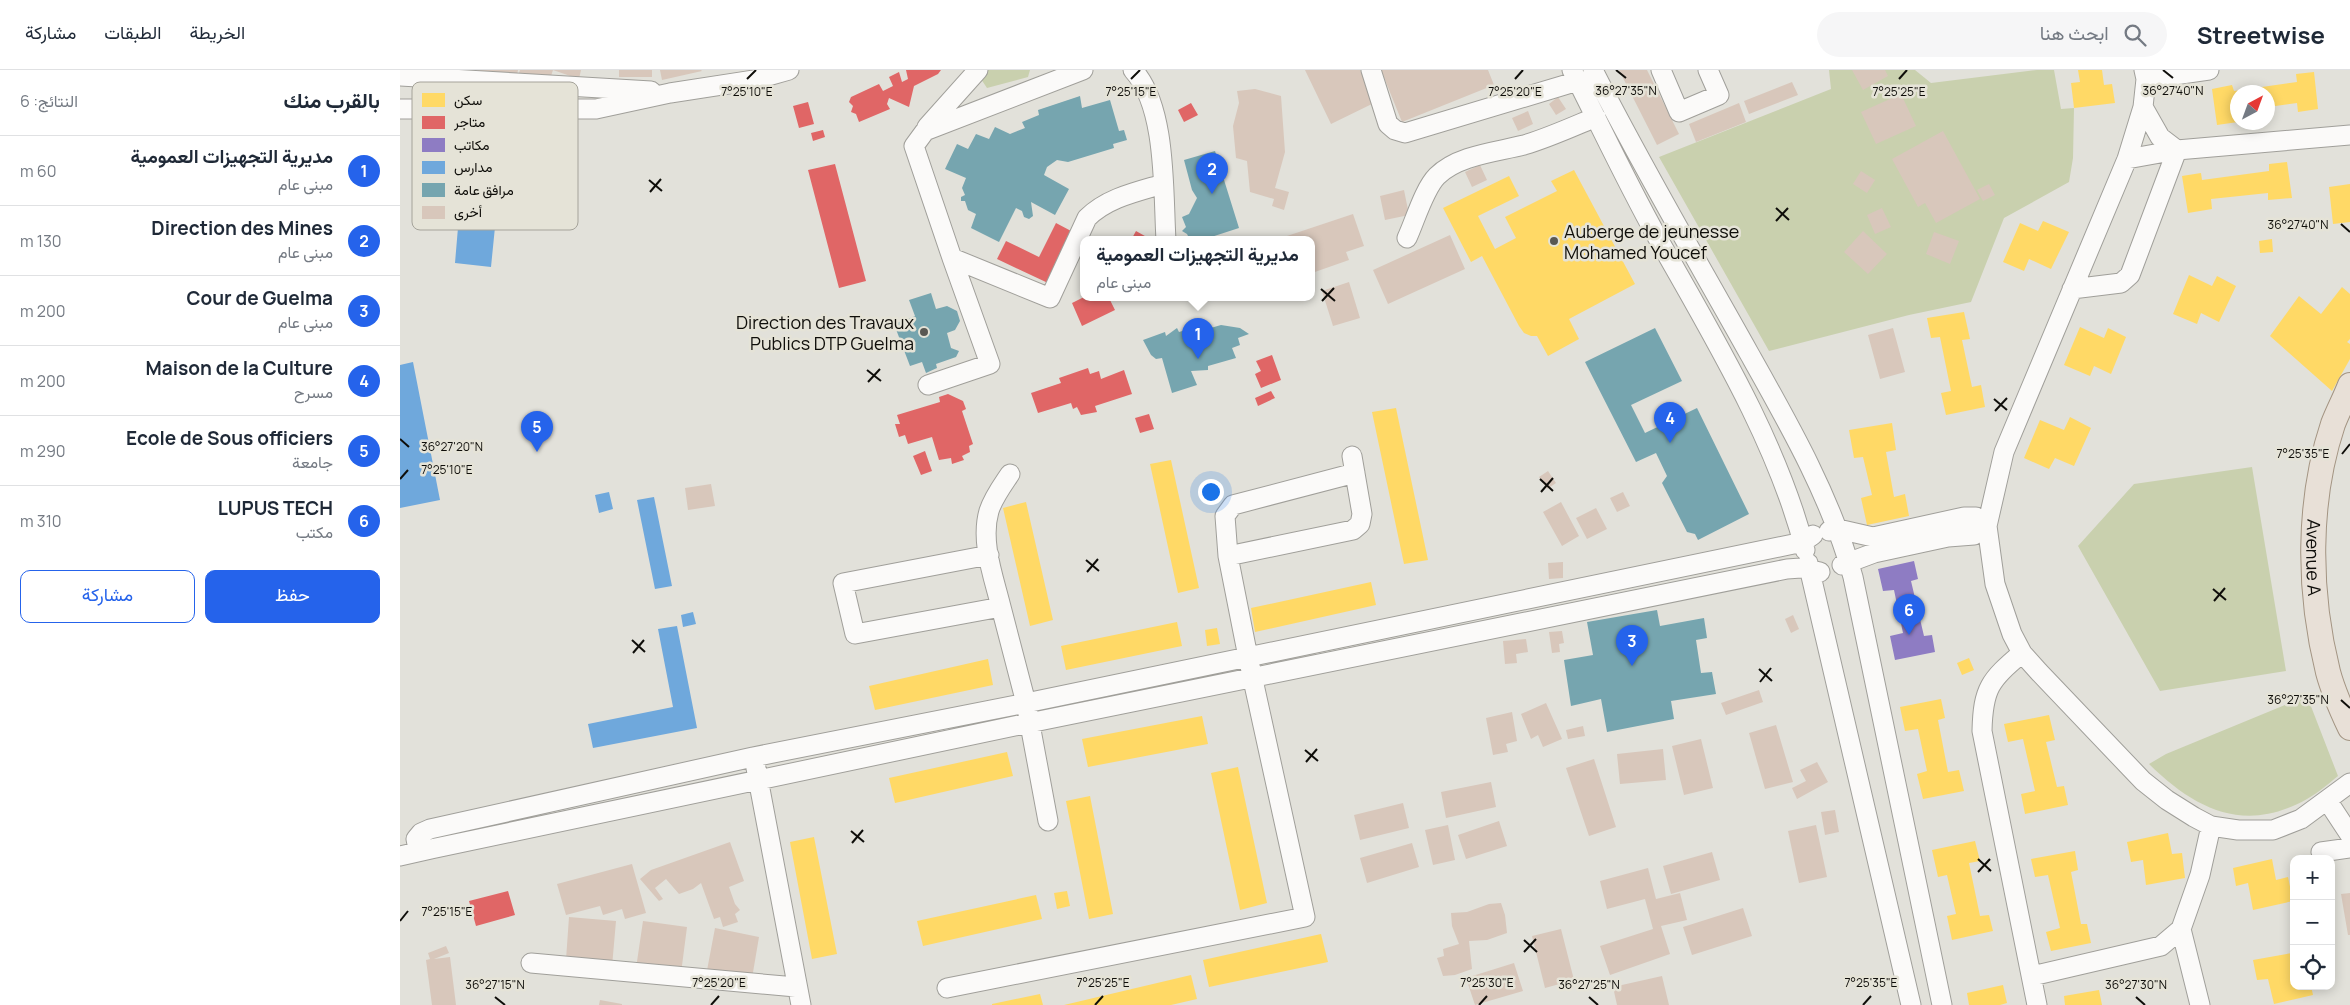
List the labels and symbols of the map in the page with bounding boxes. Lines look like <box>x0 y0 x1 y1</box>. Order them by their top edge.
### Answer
legend <box>412 82 578 230</box>
text: 36°27'35"N <box>1595 82 1657 99</box>
text: 36°27'40"N <box>2143 82 2203 99</box>
text: 7°25'10"E <box>721 83 773 100</box>
text: 7°25'15"E <box>1106 83 1157 100</box>
text: 7°25'20"E <box>1488 83 1542 100</box>
text: 7°25'25"E <box>1872 83 1926 100</box>
north arrow <box>2230 85 2275 130</box>
text: سكن <box>454 90 482 109</box>
text: متاجر <box>453 112 485 131</box>
text: مكاتب <box>454 135 490 154</box>
pin: 2 <box>1196 153 1228 194</box>
text: مدارس <box>454 157 492 176</box>
text: مرافق عامة <box>454 180 514 199</box>
text: أخرى <box>454 202 482 221</box>
text: 36°27'40"N <box>2268 216 2328 233</box>
place label: Auberge de jeunesse Mohamed Youcef <box>1564 219 1739 264</box>
marker: Auberge de jeunesse Mohamed Youcef <box>1548 235 1560 247</box>
place label: Direction des Travaux Publics DTP Guelma <box>736 310 915 355</box>
pin: 1 <box>1182 318 1214 359</box>
marker: Direction des Travaux Publics DTP Guelma <box>918 326 930 338</box>
pin: 4 <box>1654 402 1686 443</box>
pin: 5 <box>521 411 553 452</box>
text: 36°27'20"N <box>421 438 483 455</box>
text: 7°25'35"E <box>2277 445 2330 462</box>
text: 7°25'10"E <box>421 461 473 478</box>
your location <box>1198 479 1224 505</box>
street label: Avenue A <box>2301 518 2327 597</box>
pin: 6 <box>1893 594 1925 635</box>
pin: 3 <box>1616 625 1648 666</box>
text: 36°27'35"N <box>2267 691 2329 708</box>
text: 7°25'15"E <box>422 903 473 920</box>
text: 7°25'20"E <box>692 974 746 991</box>
text: 7°25'25"E <box>1076 974 1130 991</box>
text: 7°25'30"E <box>1460 974 1514 991</box>
text: 7°25'35"E <box>1845 974 1898 991</box>
text: 36°27'15"N <box>465 976 525 993</box>
text: 36°27'25"N <box>1558 976 1620 993</box>
text: 36°27'30"N <box>2105 976 2167 993</box>

